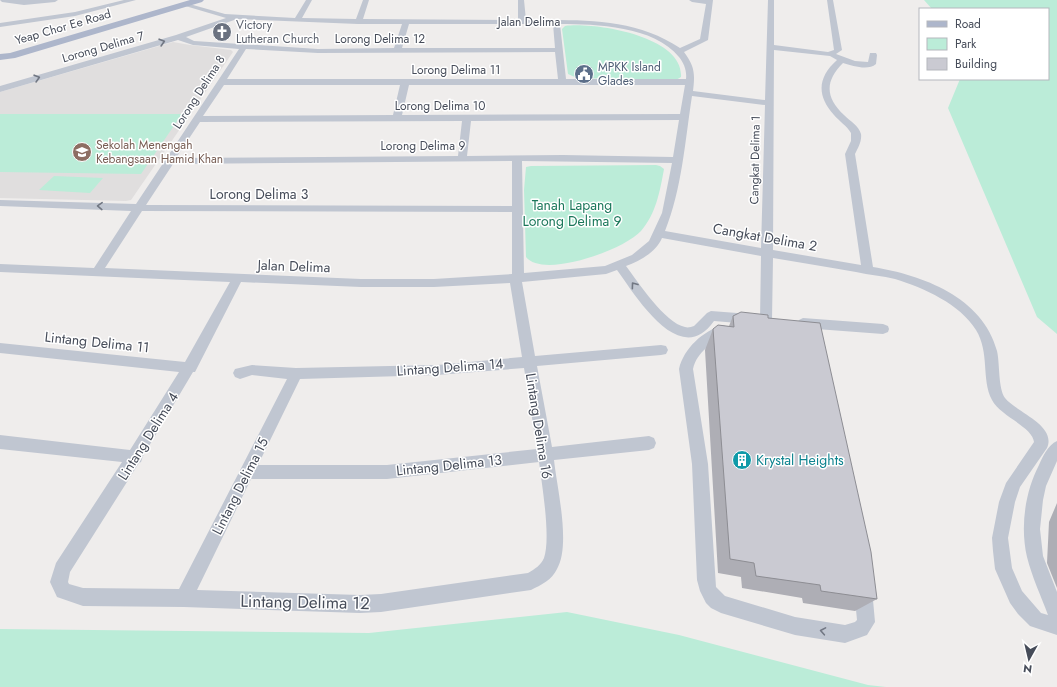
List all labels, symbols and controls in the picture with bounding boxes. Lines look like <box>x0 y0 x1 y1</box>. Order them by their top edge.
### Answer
street label: Yeap Chor Ee Road <box>13 5 113 49</box>
legend <box>919 8 1049 80</box>
street label: Jalan Delima <box>496 13 560 31</box>
text: Road <box>955 15 981 33</box>
place label: Victory Lutheran Church <box>236 16 319 48</box>
church icon: Victory Lutheran Church <box>211 21 233 43</box>
street label: Lorong Delima 7 <box>60 27 147 67</box>
street label: Lorong Delima 12 <box>335 30 425 48</box>
text: Park <box>955 35 977 53</box>
one-way arrow <box>159 38 166 47</box>
street label: Lorong Delima 8 <box>168 52 230 132</box>
text: Building <box>955 55 997 73</box>
place label: MPKK Island Glades <box>598 58 661 90</box>
street label: Lorong Delima 11 <box>412 61 500 79</box>
public building icon: MPKK Island Glades <box>573 63 595 85</box>
one-way arrow <box>34 74 41 83</box>
street label: Lorong Delima 10 <box>395 97 485 115</box>
street label: Cangkat Delima 1 <box>745 115 765 205</box>
place label: Sekolah Menengah Kebangsaan Hamid Khan <box>96 136 223 168</box>
street label: Lorong Delima 9 <box>380 137 466 155</box>
school or university icon: Sekolah Menengah Kebangsaan Hamid Khan <box>71 141 93 163</box>
street label: Lorong Delima 3 <box>210 184 309 204</box>
park label: Tanah Lapang Lorong Delima 9 <box>522 195 622 231</box>
one-way arrow <box>97 202 103 211</box>
street label: Cangkat Delima 2 <box>711 218 819 256</box>
street label: Jalan Delima <box>255 255 331 277</box>
one-way arrow <box>632 282 639 289</box>
street label: Lintang Delima 11 <box>44 327 150 357</box>
street label: Lintang Delima 14 <box>396 353 504 381</box>
street label: Lintang Delima 16 <box>521 372 557 480</box>
street label: Lintang Delima 4 <box>113 388 183 484</box>
street label: Lintang Delima 15 <box>207 434 273 538</box>
street label: Lintang Delima 13 <box>395 449 503 481</box>
building icon: Krystal Heights <box>731 449 753 471</box>
place label: Krystal Heights <box>756 450 844 470</box>
street label: Lintang Delima 12 <box>240 589 370 615</box>
one-way arrow <box>820 627 826 635</box>
north arrow <box>1009 639 1049 679</box>
text: N <box>1022 660 1033 677</box>

